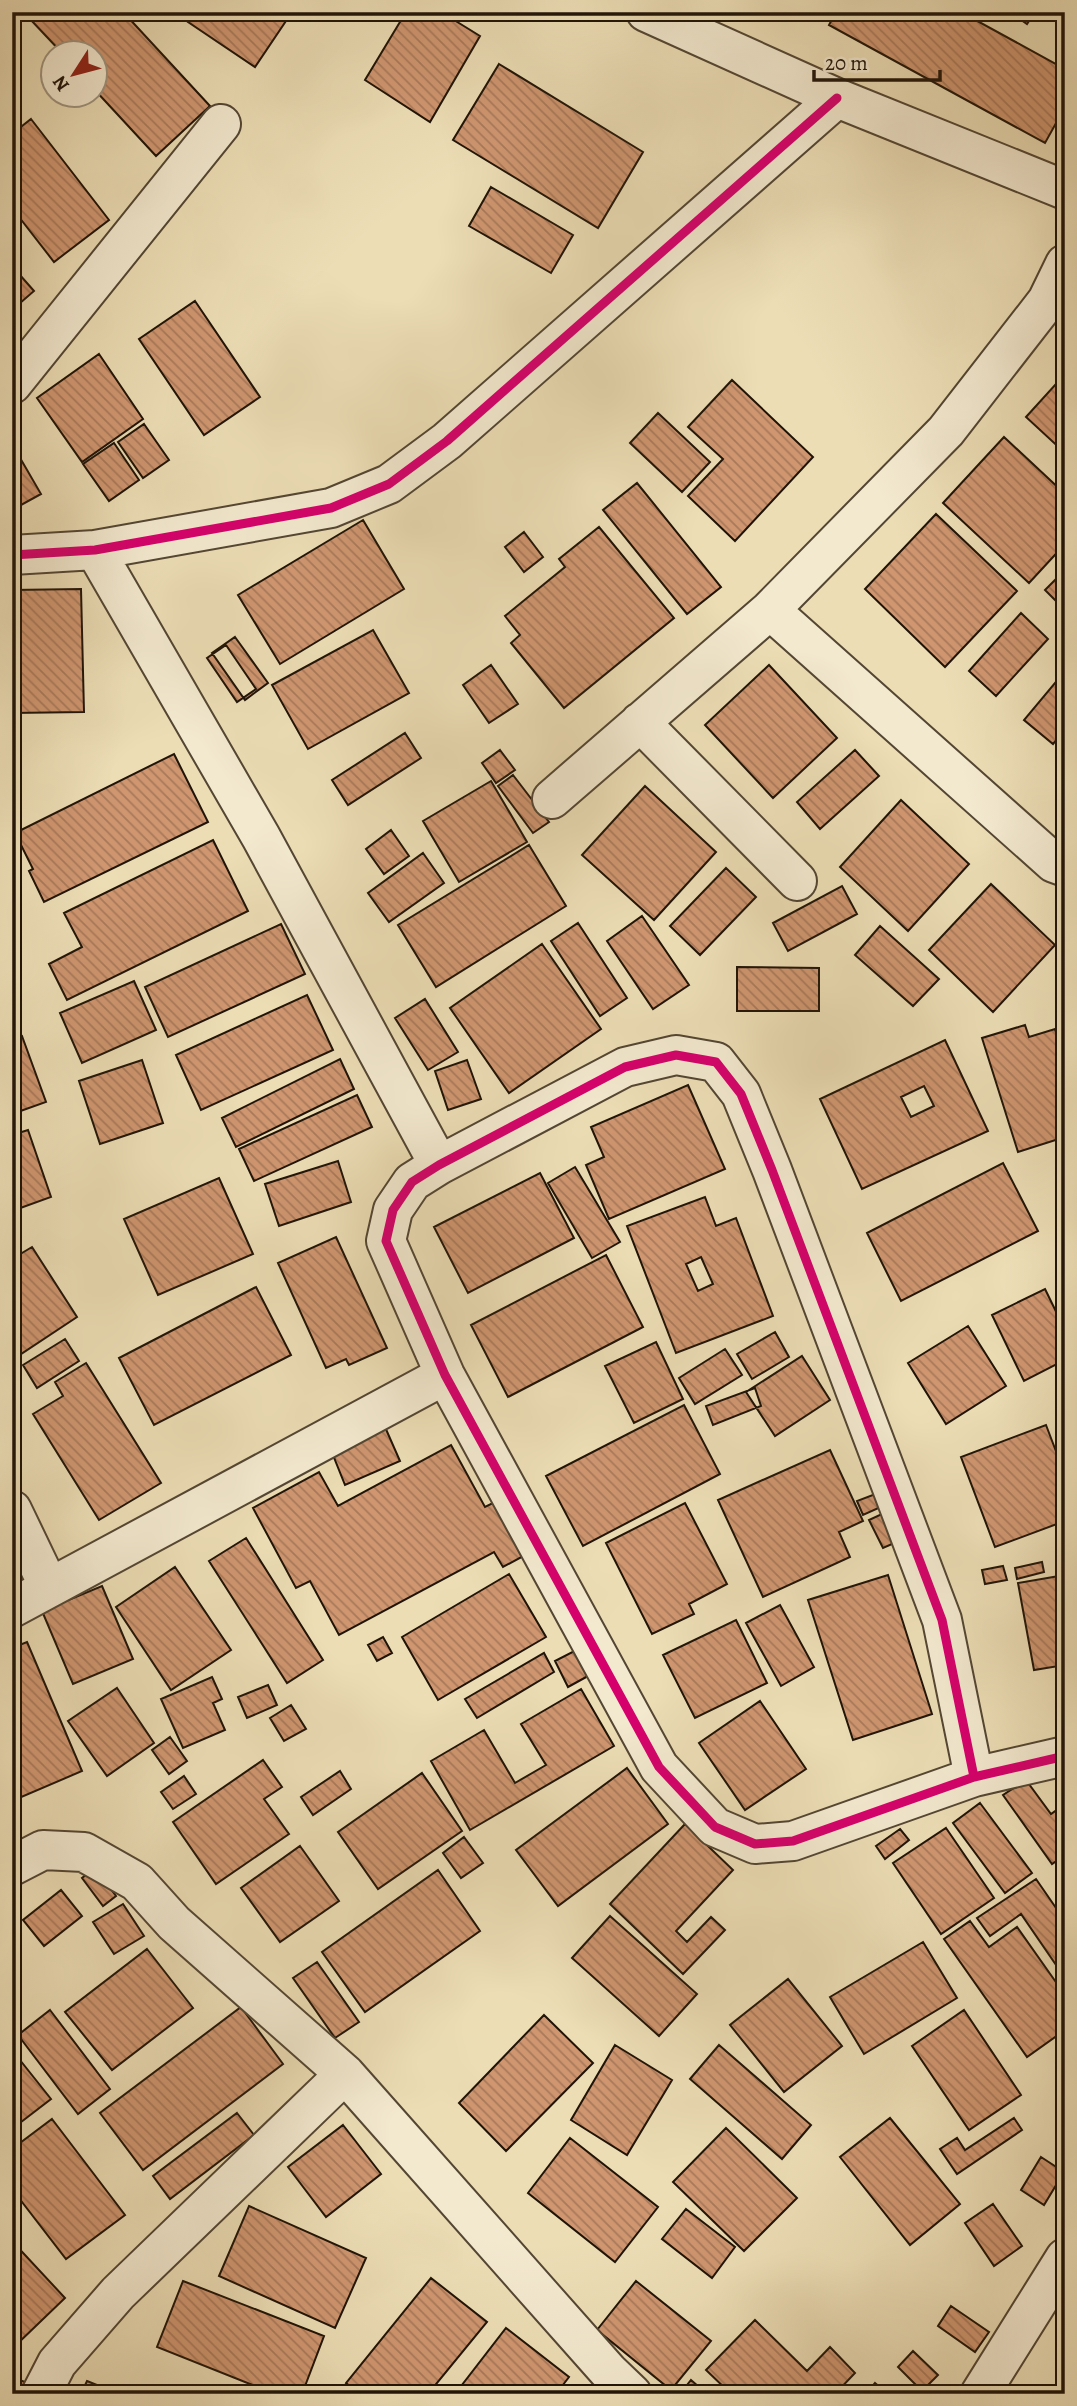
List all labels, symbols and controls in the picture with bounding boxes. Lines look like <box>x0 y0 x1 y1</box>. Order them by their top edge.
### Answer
north arrow <box>38 38 108 108</box>
scale bar <box>814 38 940 82</box>
text: 20 m <box>825 49 868 77</box>
text: N <box>46 70 76 97</box>

